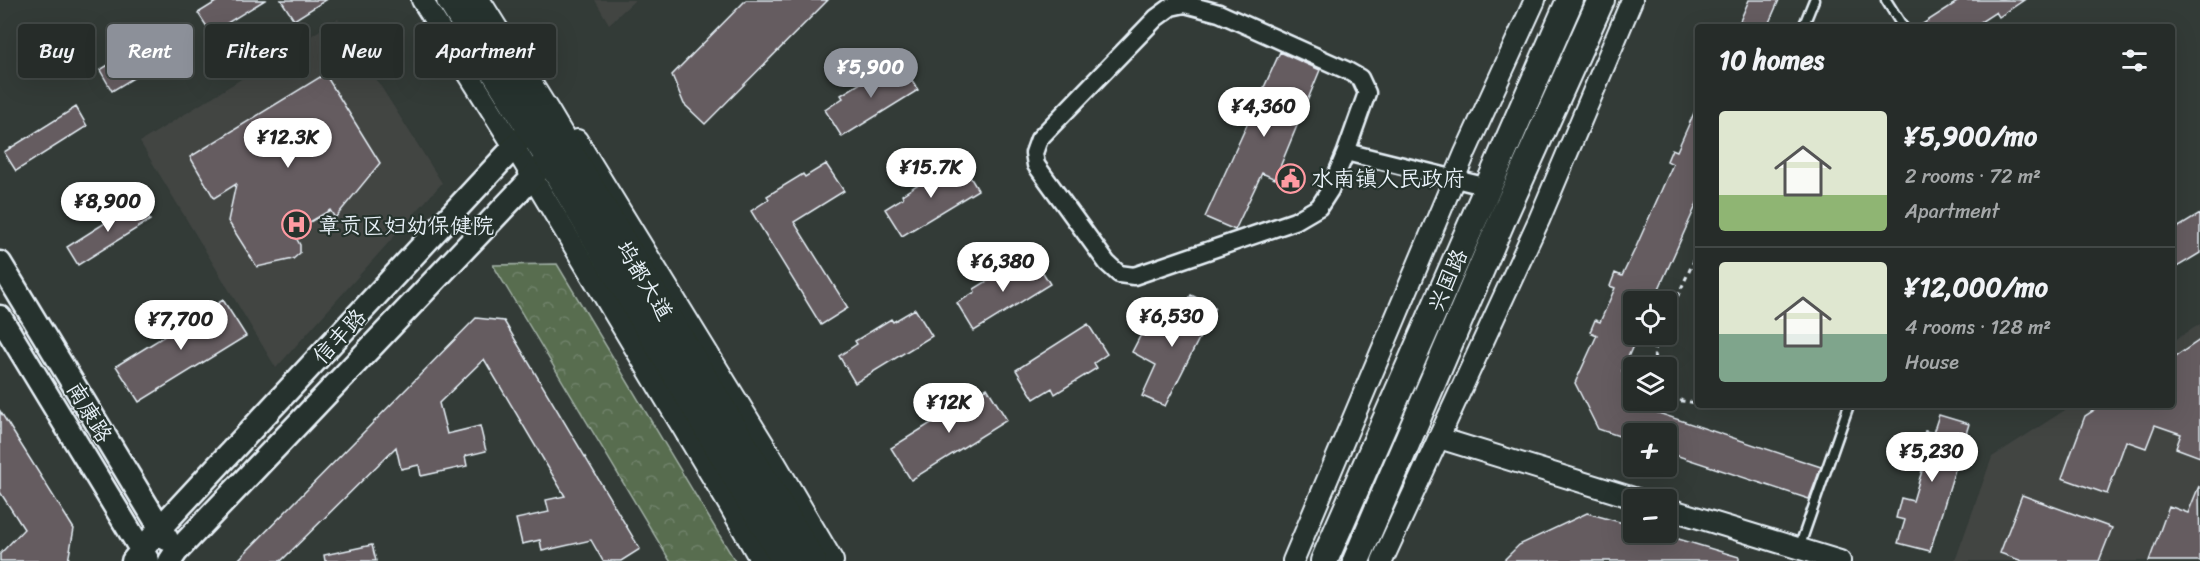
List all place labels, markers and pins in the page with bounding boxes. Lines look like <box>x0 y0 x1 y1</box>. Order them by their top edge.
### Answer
pin: ¥5,900 <box>822 48 920 99</box>
pin: ¥4,360 <box>1215 87 1313 138</box>
pin: ¥12.3K <box>239 118 337 169</box>
pin: ¥15.7K <box>882 148 980 199</box>
place label: 水南镇人民政府 <box>1311 159 1465 198</box>
public building icon: 水南镇人民政府 <box>1274 162 1306 194</box>
pin: ¥8,900 <box>59 182 157 233</box>
place label: 章贡区妇幼保健院 <box>318 206 494 245</box>
hospital icon: 章贡区妇幼保健院 <box>281 209 313 241</box>
pin: ¥6,380 <box>954 242 1052 293</box>
pin: ¥6,530 <box>1123 297 1221 348</box>
pin: ¥7,700 <box>132 300 230 351</box>
pin: ¥12K <box>913 383 985 434</box>
pin: ¥5,230 <box>1883 432 1981 483</box>

